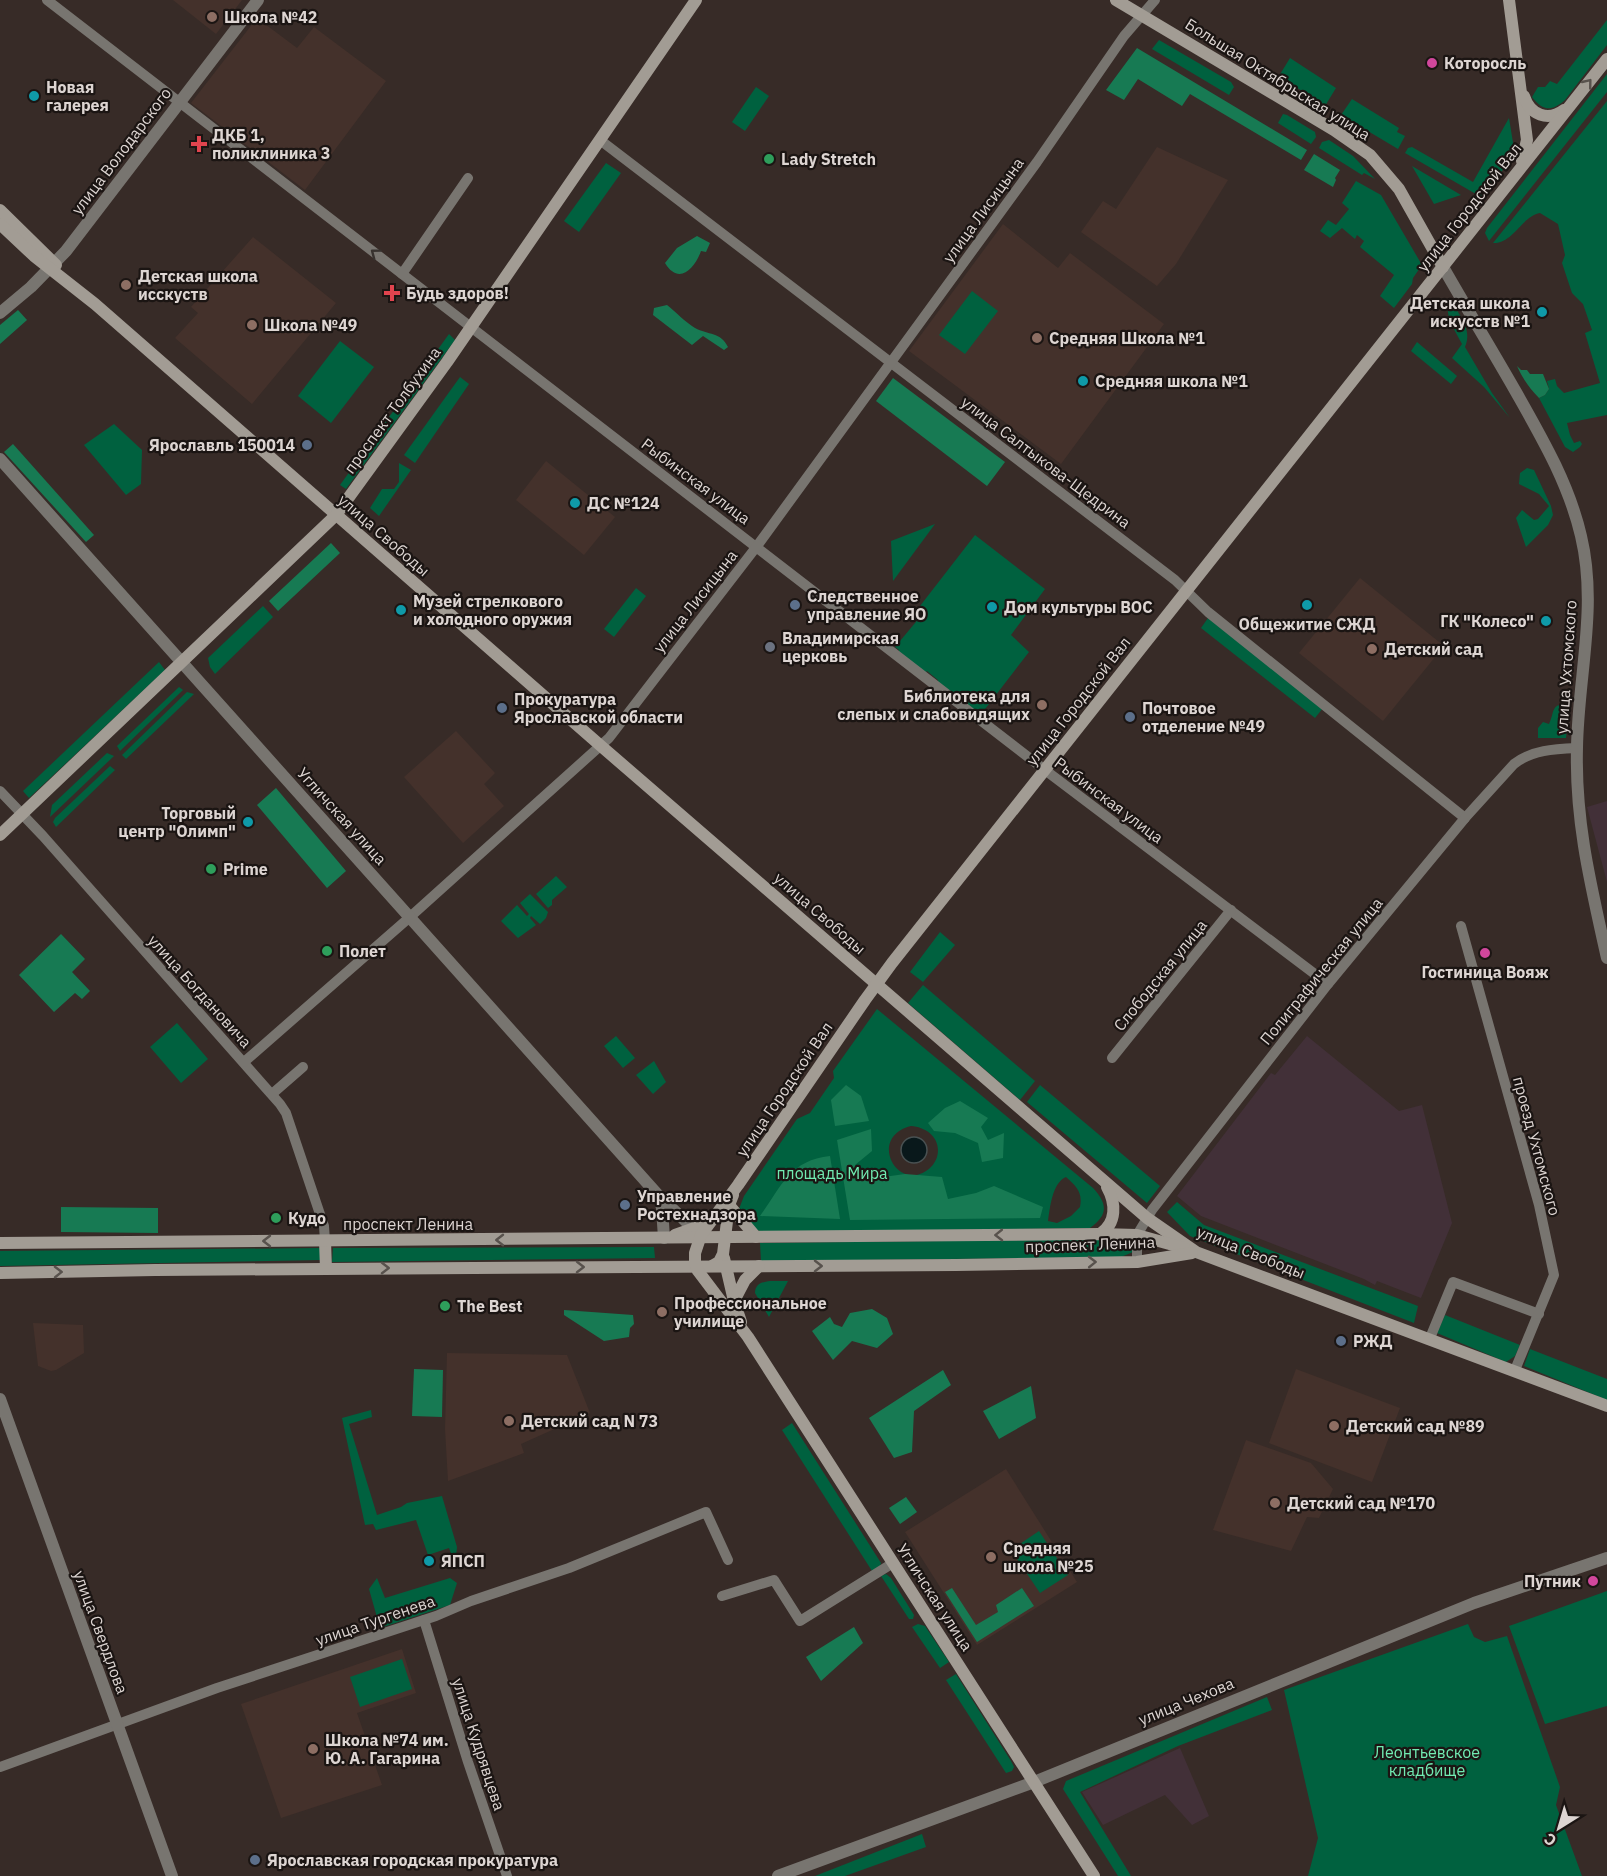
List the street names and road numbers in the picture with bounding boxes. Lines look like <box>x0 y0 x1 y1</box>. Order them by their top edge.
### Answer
street label: Большая Октябрьская улица <box>1182 14 1375 145</box>
street label: улица Володарского <box>67 83 175 218</box>
street label: улица Городской Вал <box>1412 139 1526 275</box>
street label: улица Лисицына <box>938 153 1028 266</box>
street label: проспект Толбухина <box>339 342 445 477</box>
street label: улица Салтыкова-Щедрина <box>957 392 1135 533</box>
street label: Рыбинская улица <box>638 434 755 529</box>
street label: улица Свободы <box>334 490 434 580</box>
street label: улица Лисицына <box>649 545 742 656</box>
street label: улица Ухтомского <box>1551 599 1581 734</box>
street label: улица Городской Вал <box>1021 633 1135 769</box>
street label: Рыбинская улица <box>1051 753 1168 848</box>
street label: Угличская улица <box>293 763 391 869</box>
street label: улица Свободы <box>770 868 870 958</box>
street label: Полиграфическая улица <box>1255 893 1387 1049</box>
street label: Слободская улица <box>1109 915 1211 1035</box>
street label: улица Богдановича <box>144 930 256 1052</box>
street label: улица Городской Вал <box>731 1018 837 1160</box>
street label: проезд Ухтомского <box>1509 1074 1565 1218</box>
street label: проспект Ленина <box>343 1214 473 1234</box>
street label: улица Свободы <box>1194 1221 1308 1283</box>
street label: проспект Ленина <box>1025 1232 1156 1256</box>
street label: Угличская улица <box>893 1539 977 1655</box>
street label: улица Свердлова <box>69 1567 133 1697</box>
street label: улица Тургенева <box>313 1590 438 1650</box>
street label: улица Чехова <box>1135 1673 1237 1729</box>
street label: улица Кудрявцева <box>448 1675 510 1813</box>

